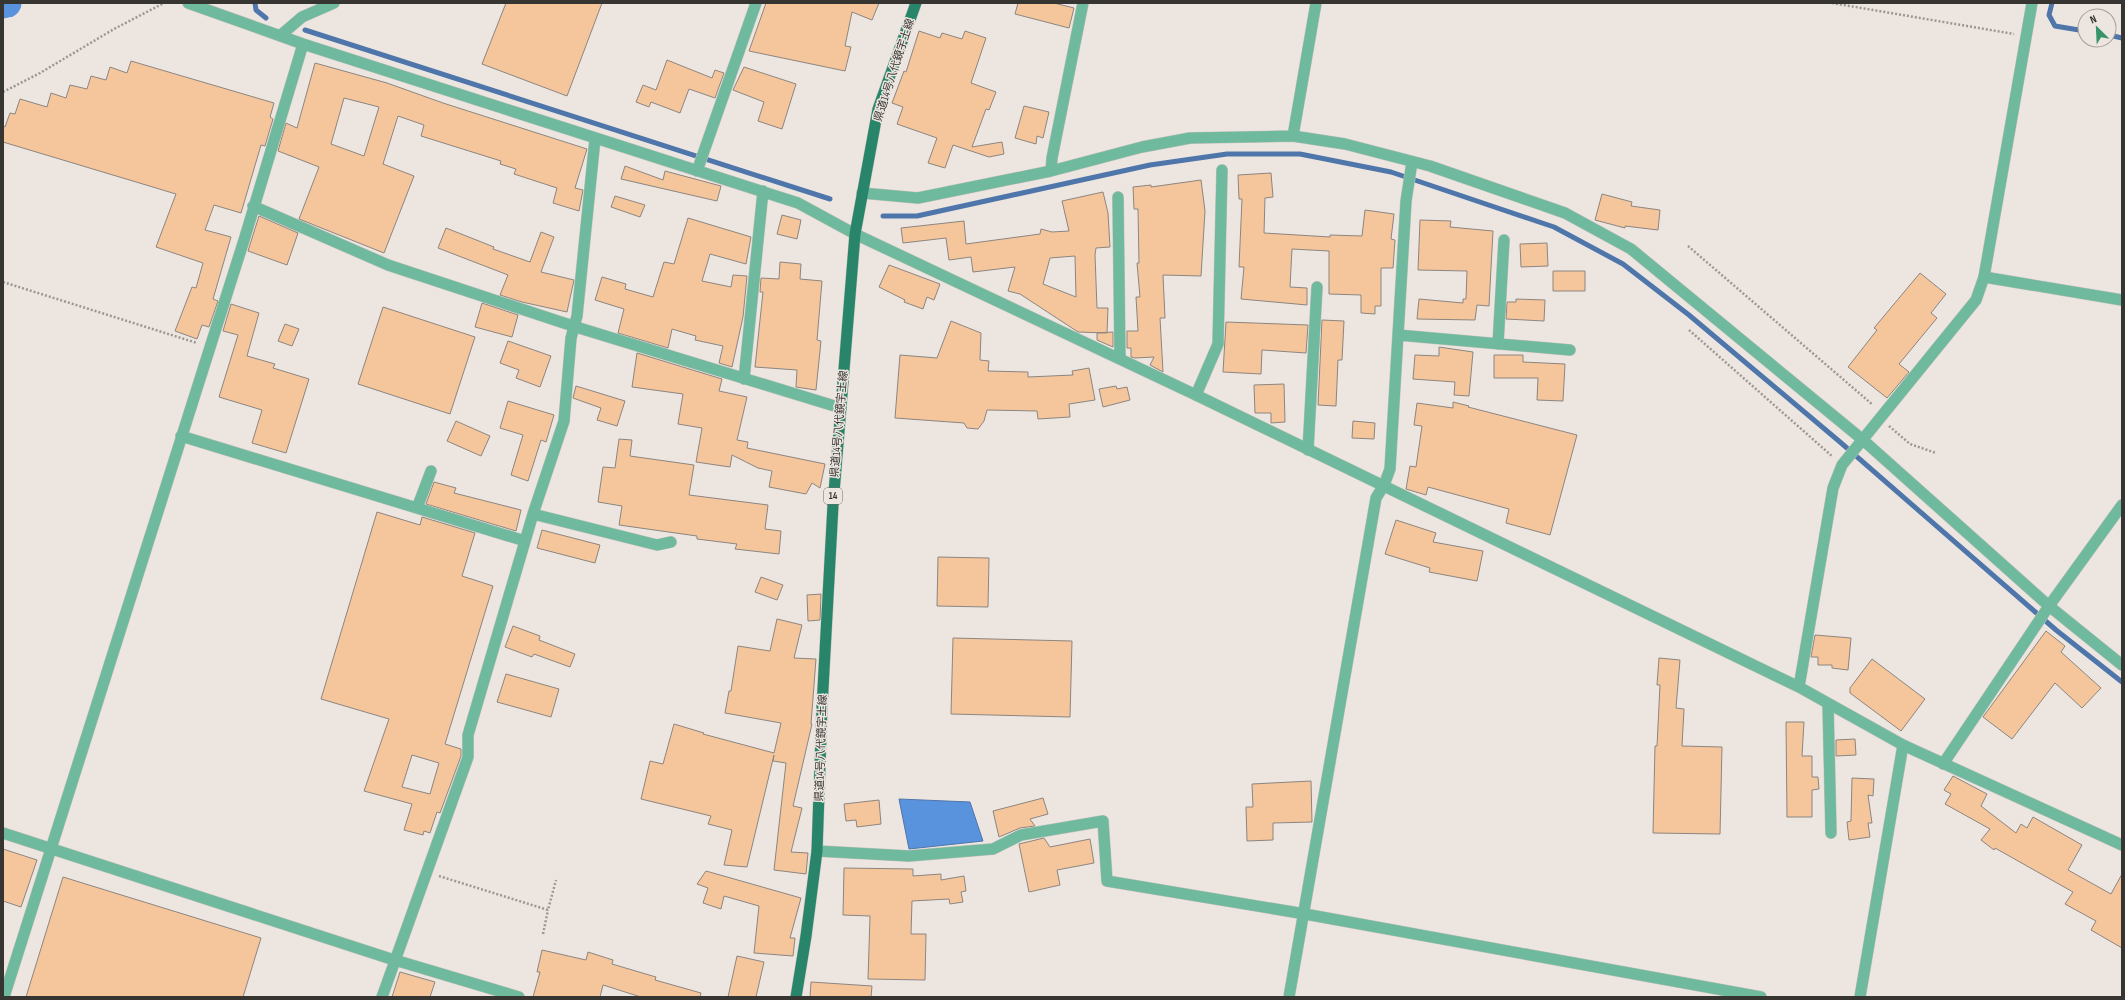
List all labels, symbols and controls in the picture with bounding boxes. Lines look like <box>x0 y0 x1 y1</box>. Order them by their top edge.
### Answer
north arrow <box>2077 8 2117 48</box>
text: N <box>2088 12 2099 26</box>
street label: 県道14号八代鏡宇土線 <box>871 17 917 123</box>
street label: 県道14号八代鏡宇土線 <box>828 370 850 478</box>
road number: 14 <box>824 488 842 504</box>
street label: 県道14号八代鏡宇土線 <box>813 694 829 802</box>

